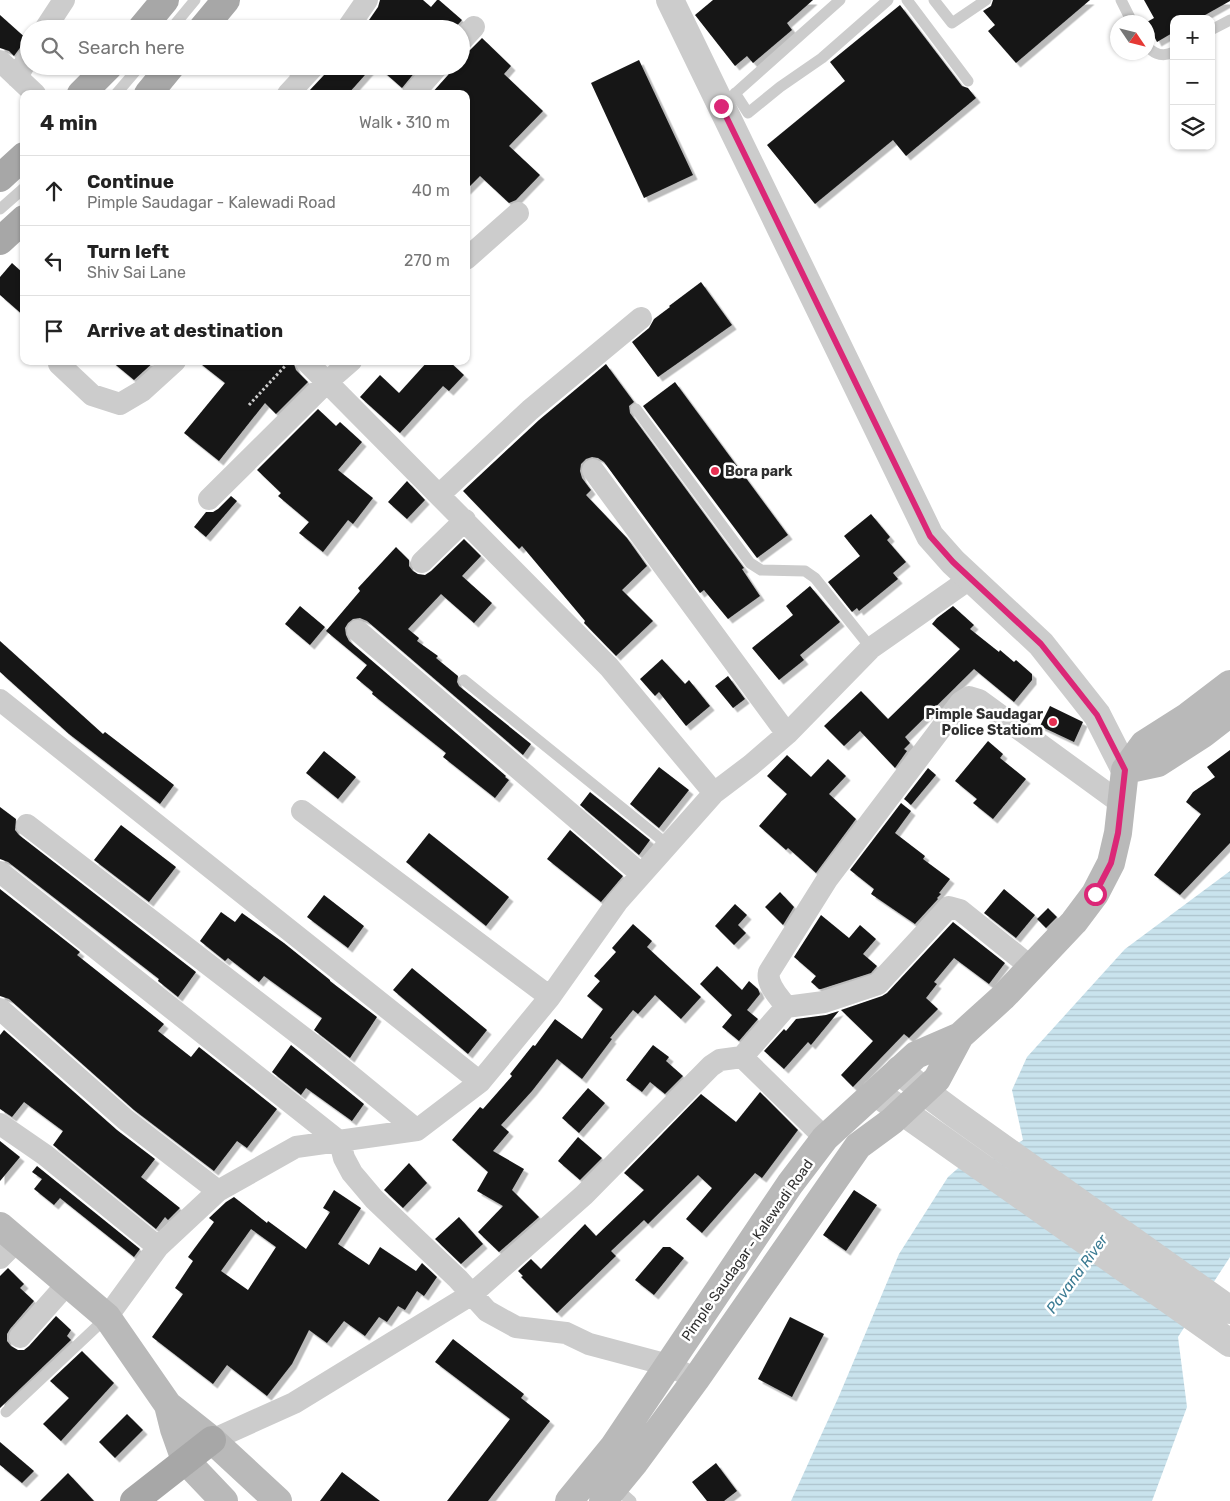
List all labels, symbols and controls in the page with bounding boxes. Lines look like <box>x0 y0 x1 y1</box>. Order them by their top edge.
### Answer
north arrow <box>1110 15 1155 60</box>
map controls <box>1170 15 1215 150</box>
button: + <box>1170 15 1215 60</box>
search box <box>20 20 470 75</box>
icon: search <box>38 34 66 62</box>
text: Search here <box>78 36 185 59</box>
button: − <box>1170 60 1215 105</box>
route end <box>710 95 733 118</box>
button: layers <box>1170 105 1215 150</box>
text: 4 min <box>40 110 98 135</box>
text: Walk · 310 m <box>359 113 450 132</box>
text: Continue <box>87 170 174 193</box>
icon: ahead <box>40 177 68 205</box>
text: 40 m <box>412 181 450 200</box>
text: Pimple Saudagar - Kalewadi Road <box>87 193 336 212</box>
text: Turn left <box>87 240 169 263</box>
icon: left <box>40 247 68 275</box>
text: 270 m <box>404 251 450 270</box>
text: Shiv Sai Lane <box>87 263 186 282</box>
icon: arrive <box>40 317 68 345</box>
text: Arrive at destination <box>87 319 283 342</box>
place label: Bora park <box>725 463 793 480</box>
marker: Bora park <box>709 465 721 477</box>
place label: Pimple Saudagar Police Statiom <box>925 706 1044 739</box>
marker: Pimple Saudagar Police Statiom <box>1047 716 1059 728</box>
route start <box>1084 883 1107 906</box>
street label: Pimple Saudagar - Kalewadi Road <box>678 1156 817 1344</box>
water label: Pavana River <box>1042 1230 1112 1317</box>

